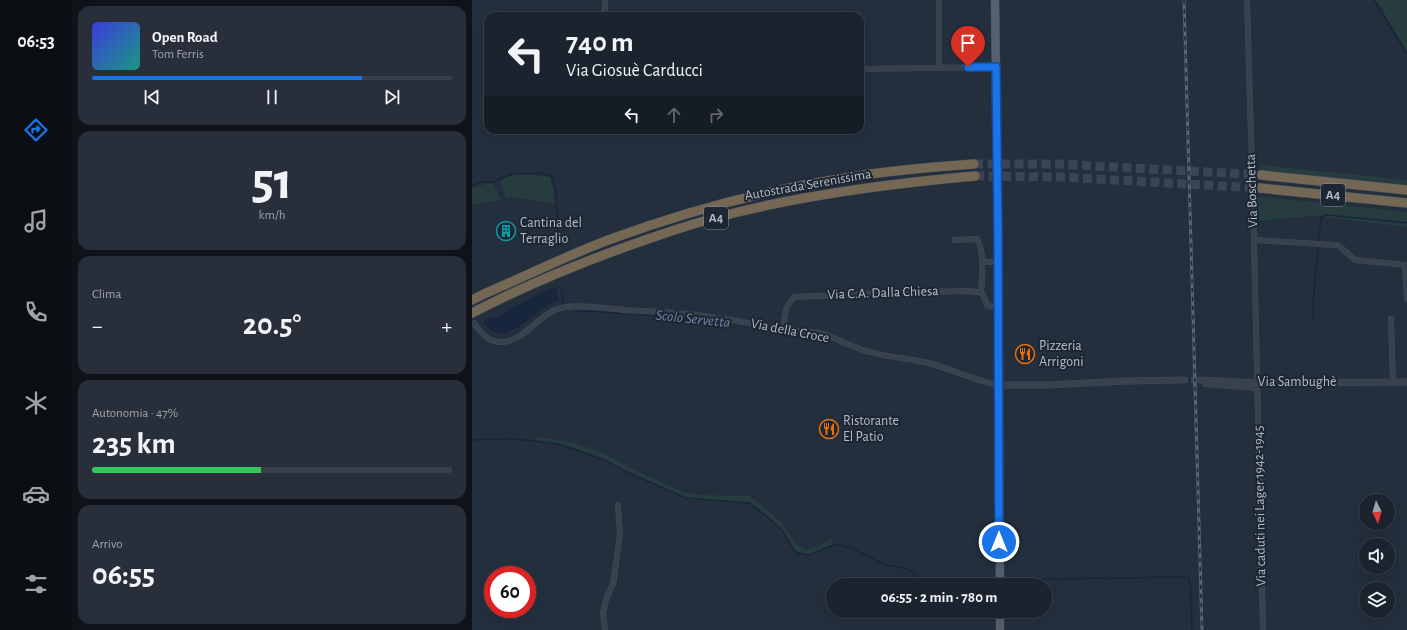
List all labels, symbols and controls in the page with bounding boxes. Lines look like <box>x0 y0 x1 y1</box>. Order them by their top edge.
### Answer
pin <box>951 26 985 67</box>
icon: left <box>500 28 552 80</box>
text: 740 m <box>566 29 634 57</box>
text: Open Road <box>152 30 218 45</box>
icon: arrive <box>957 32 979 54</box>
text: 06:53 <box>17 33 55 51</box>
text: Tom Ferris <box>152 48 204 61</box>
text: Via Giosuè Carducci <box>566 62 703 80</box>
icon: previous <box>141 86 163 108</box>
icon: pause <box>261 86 283 108</box>
icon: next <box>381 86 403 108</box>
icon: left <box>621 104 643 126</box>
icon: ahead <box>663 104 685 126</box>
icon: right <box>705 104 727 126</box>
icon: directions <box>22 116 50 144</box>
street label: Via Boschetta <box>1244 153 1260 228</box>
text: 51 <box>251 156 293 208</box>
street label: Autostrada Serenissima <box>744 167 873 203</box>
road number: A4 <box>1321 184 1345 206</box>
icon: music <box>22 207 50 235</box>
road number: A4 <box>704 207 728 229</box>
text: km/h <box>259 209 285 222</box>
place label: Cantina del Terraglio <box>520 216 582 246</box>
building icon: Cantina del Terraglio <box>495 220 517 242</box>
street label: Via C.A. Dalla Chiesa <box>827 284 939 302</box>
text: Clima <box>92 288 122 301</box>
icon: phone <box>22 298 50 326</box>
water label: Scolo Servetta <box>655 308 731 330</box>
text: 20.5° <box>243 310 301 340</box>
text: − <box>92 315 103 337</box>
text: + <box>441 315 452 337</box>
street label: Via della Croce <box>750 317 830 345</box>
place label: Pizzeria Arrigoni <box>1039 339 1084 369</box>
restaurant icon: Pizzeria Arrigoni <box>1014 343 1036 365</box>
street label: Via Sambughè <box>1258 375 1336 389</box>
icon: climate <box>22 389 50 417</box>
text: Autonomia · 47% <box>92 407 178 420</box>
place label: Ristorante El Patio <box>843 414 899 444</box>
restaurant icon: Ristorante El Patio <box>818 418 840 440</box>
street label: Via caduti nei Lager 1942-1945 <box>1252 425 1268 587</box>
text: 235 km <box>92 429 176 459</box>
icon: car <box>22 480 50 508</box>
north arrow <box>1359 494 1395 530</box>
map controls <box>1359 494 1395 618</box>
position arrow <box>978 521 1020 563</box>
text: Arrivo <box>92 538 123 551</box>
button: sound <box>1359 538 1395 574</box>
text: 06:55 <box>92 560 155 590</box>
speed limit sign: 60 <box>484 566 536 618</box>
icon: filters <box>22 570 50 598</box>
button: layers <box>1359 582 1395 618</box>
text: 06:55 · 2 min · 780 m <box>881 590 997 605</box>

